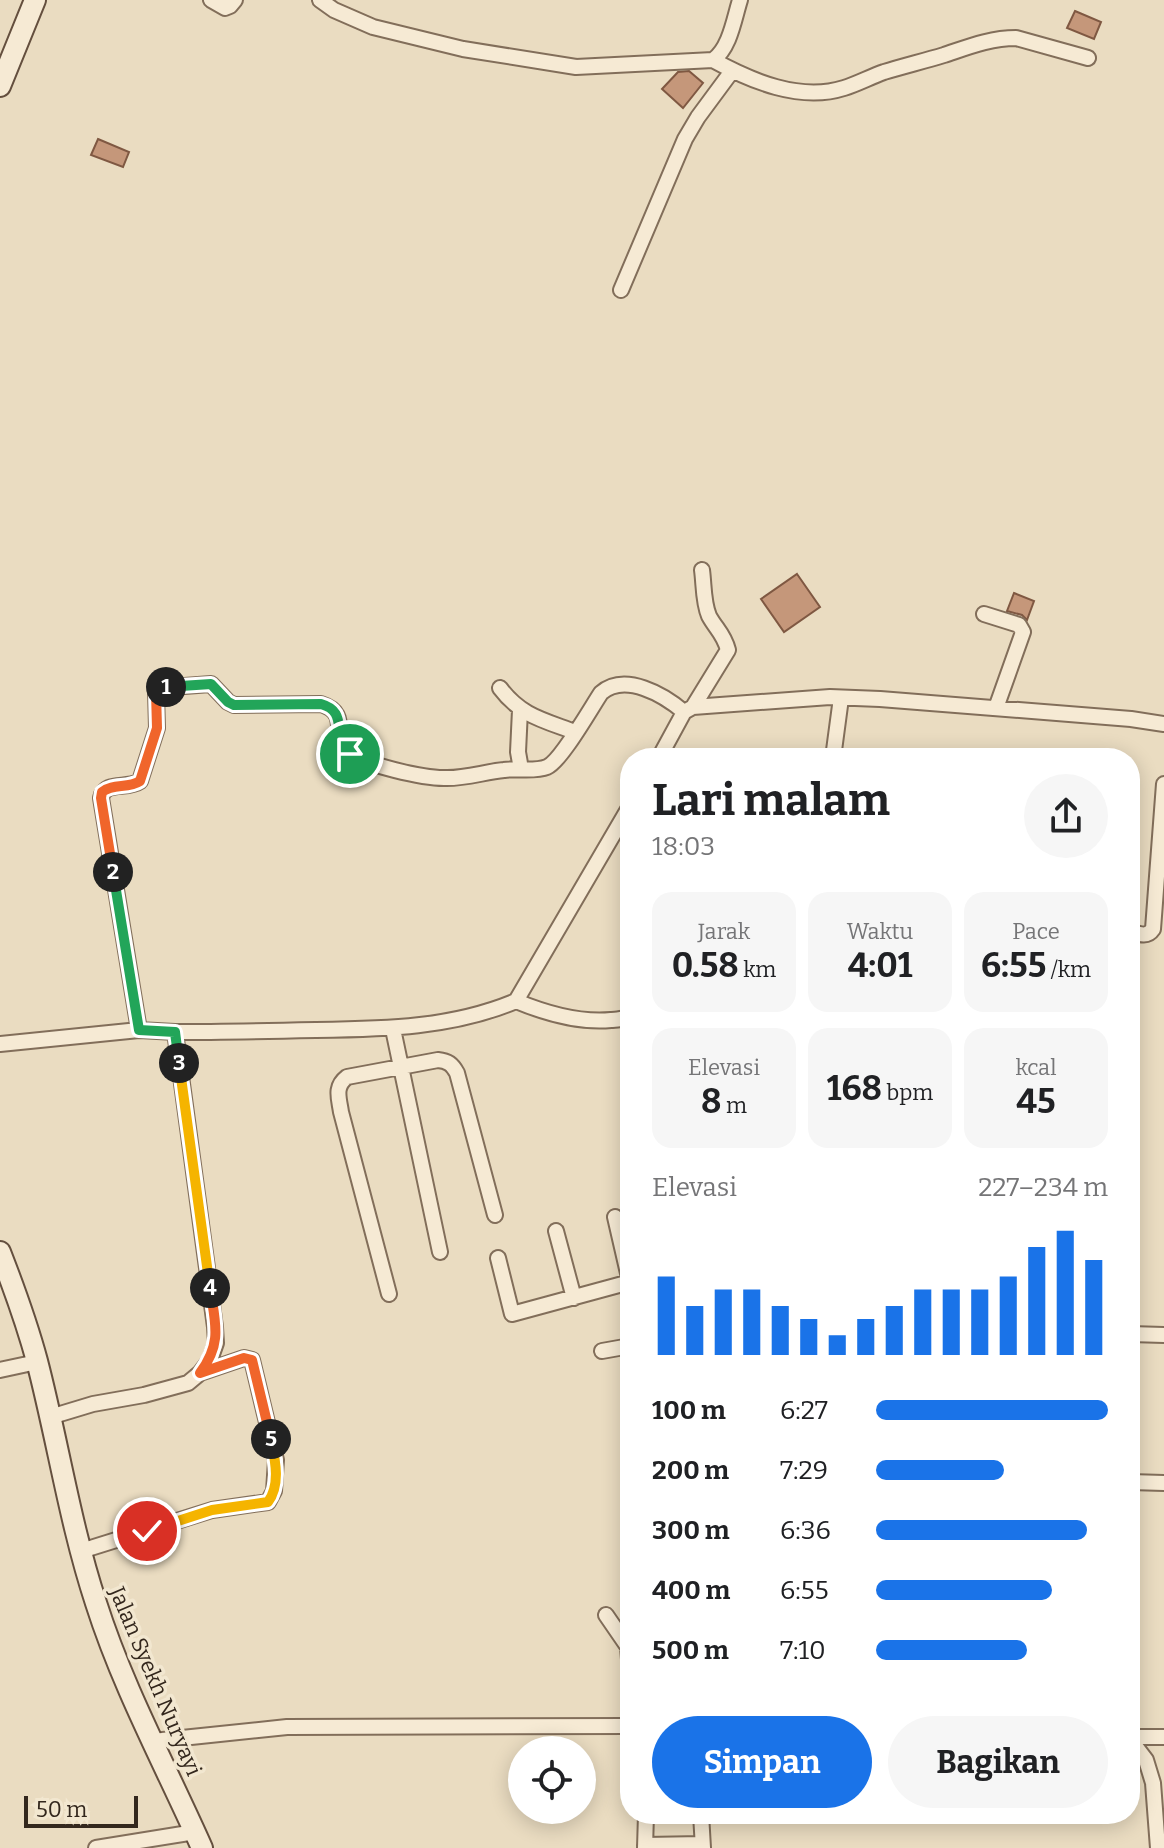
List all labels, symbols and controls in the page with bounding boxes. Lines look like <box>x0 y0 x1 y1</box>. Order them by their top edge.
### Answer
pin: 1 <box>146 667 186 707</box>
text: 1 <box>161 673 171 700</box>
pin <box>316 720 384 788</box>
icon: arrive <box>328 732 372 776</box>
text: Lari malam <box>652 774 890 827</box>
button: share <box>1024 774 1108 858</box>
text: 18:03 <box>652 831 715 862</box>
pin: 2 <box>93 852 133 892</box>
text: 2 <box>107 858 119 885</box>
text: Jarak <box>698 918 750 945</box>
text: Waktu <box>847 918 913 945</box>
text: Pace <box>1012 918 1060 945</box>
text: 0.58 <box>672 945 739 986</box>
text: 4:01 <box>848 945 912 986</box>
text: 6:55 <box>981 945 1046 986</box>
text: km <box>739 956 776 983</box>
text: /km <box>1046 956 1091 983</box>
pin: 3 <box>159 1043 199 1083</box>
text: 3 <box>173 1049 185 1076</box>
text: Elevasi <box>688 1054 760 1081</box>
text: kcal <box>1016 1054 1056 1081</box>
text: 168 <box>827 1068 882 1109</box>
text: bpm <box>882 1079 933 1106</box>
text: 8 <box>701 1081 722 1122</box>
text: 45 <box>1016 1081 1056 1122</box>
text: m <box>722 1092 747 1119</box>
text: Elevasi <box>652 1172 737 1203</box>
text: 227–234 m <box>978 1172 1108 1203</box>
pin: 4 <box>190 1268 230 1308</box>
text: 4 <box>203 1274 217 1301</box>
text: 100 m <box>652 1395 726 1426</box>
text: 6:27 <box>780 1395 828 1426</box>
pin: 5 <box>251 1419 291 1459</box>
text: 5 <box>265 1425 277 1452</box>
text: 200 m <box>652 1455 729 1486</box>
text: 7:29 <box>780 1455 828 1486</box>
pin <box>113 1497 181 1565</box>
icon: check <box>125 1509 169 1553</box>
text: 300 m <box>652 1515 729 1546</box>
text: 6:36 <box>780 1515 831 1546</box>
text: 400 m <box>652 1575 730 1606</box>
text: 6:55 <box>780 1575 829 1606</box>
street label: Jalan Syekh Nuryayi <box>103 1582 208 1780</box>
text: 500 m <box>652 1635 729 1666</box>
text: 7:10 <box>780 1635 826 1666</box>
button: Simpan <box>652 1716 872 1808</box>
button: Bagikan <box>888 1716 1108 1808</box>
map controls <box>508 1736 596 1824</box>
button: locate <box>508 1736 596 1824</box>
scale bar <box>24 1792 138 1828</box>
text: 50 m <box>36 1796 87 1823</box>

